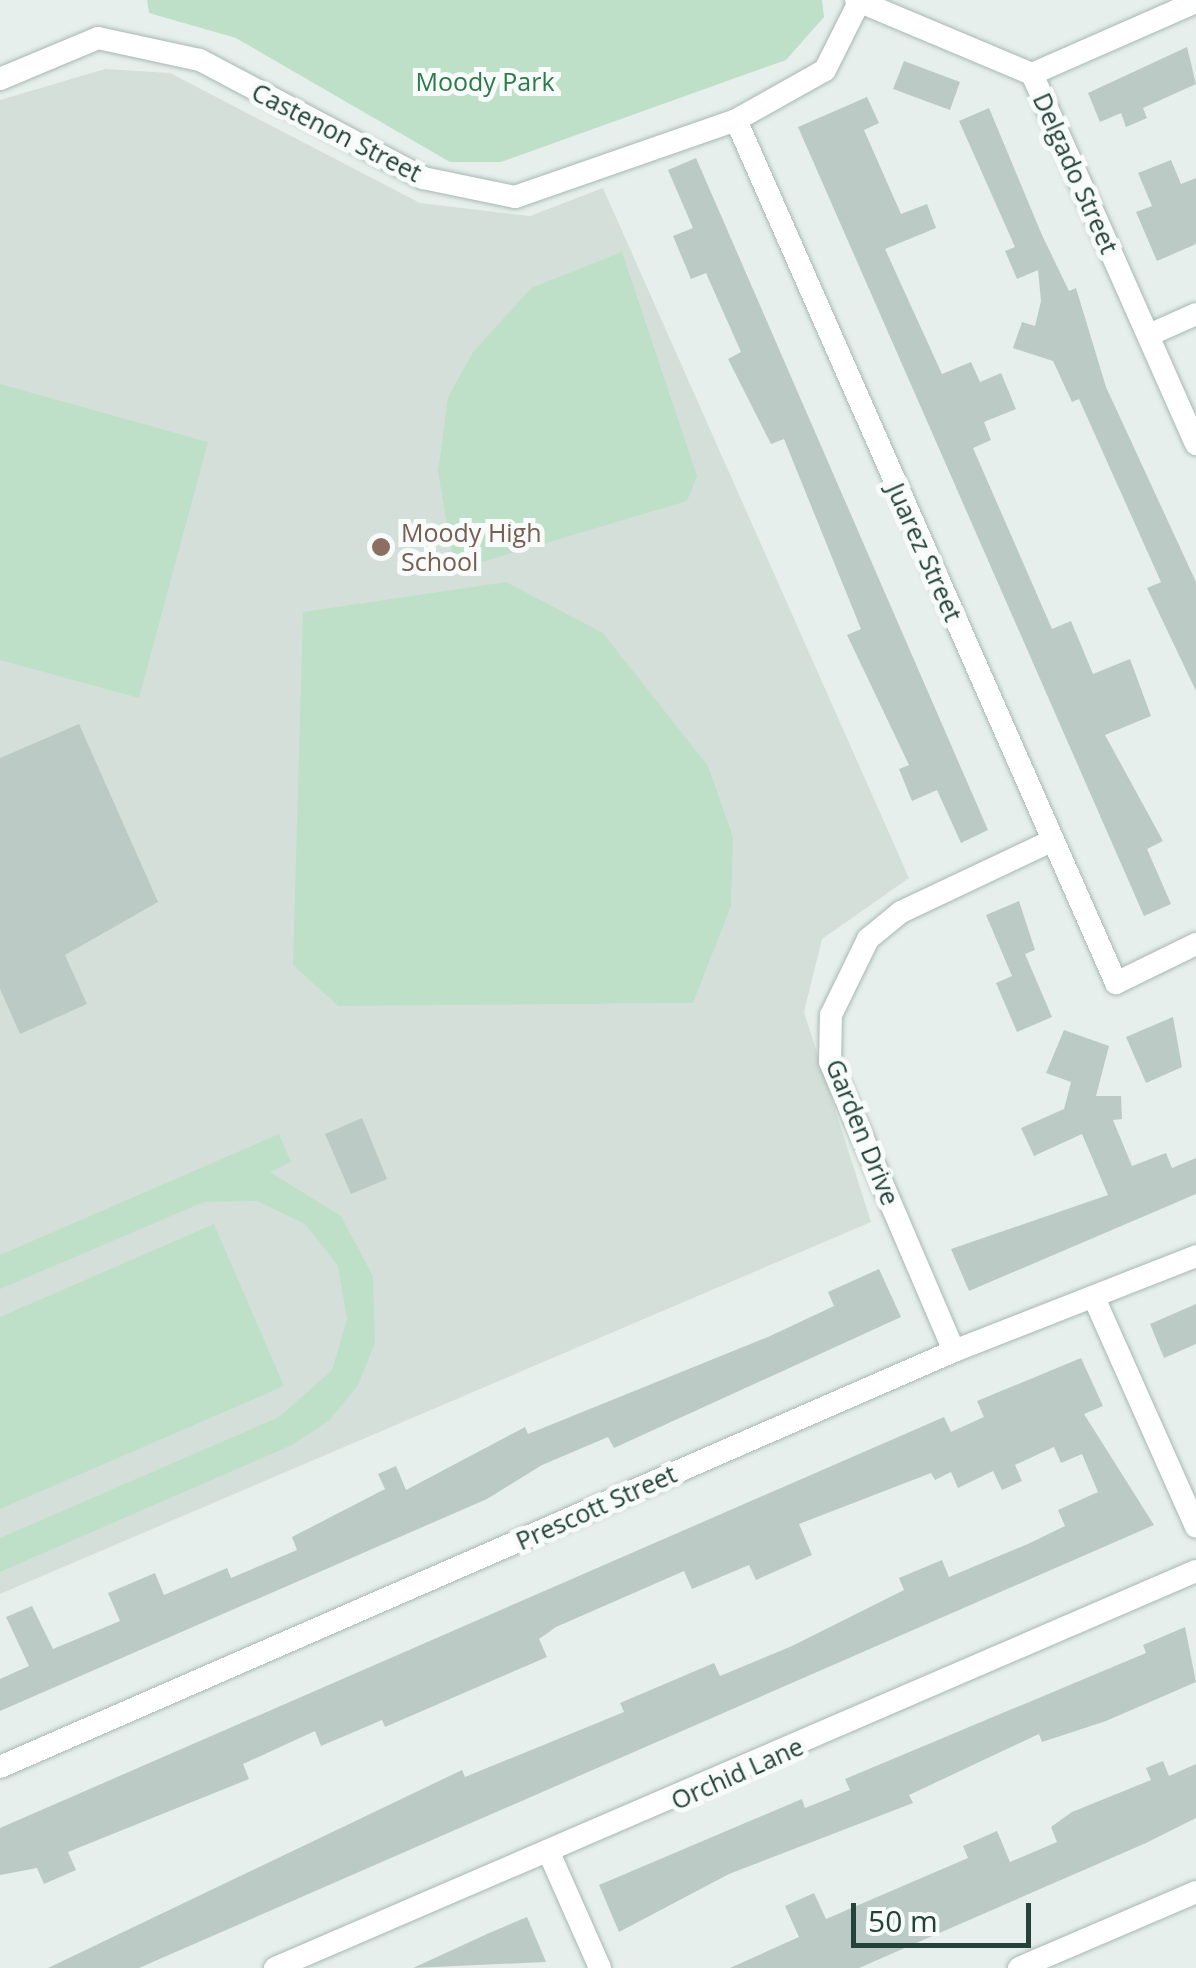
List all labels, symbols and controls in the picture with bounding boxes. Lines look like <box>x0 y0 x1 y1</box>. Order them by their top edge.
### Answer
park label: Moody Park <box>415 66 555 96</box>
street label: Castenon Street <box>247 76 427 188</box>
street label: Delgado Street <box>1027 88 1125 258</box>
street label: Juarez Street <box>881 478 969 626</box>
place label: Moody High School <box>401 518 542 577</box>
marker: Moody High School <box>370 536 392 558</box>
street label: Garden Drive <box>820 1055 906 1209</box>
street label: Prescott Street <box>511 1458 681 1556</box>
street label: Orchid Lane <box>666 1731 808 1815</box>
scale bar <box>856 1883 1036 1945</box>
text: 50 m <box>868 1900 938 1941</box>

